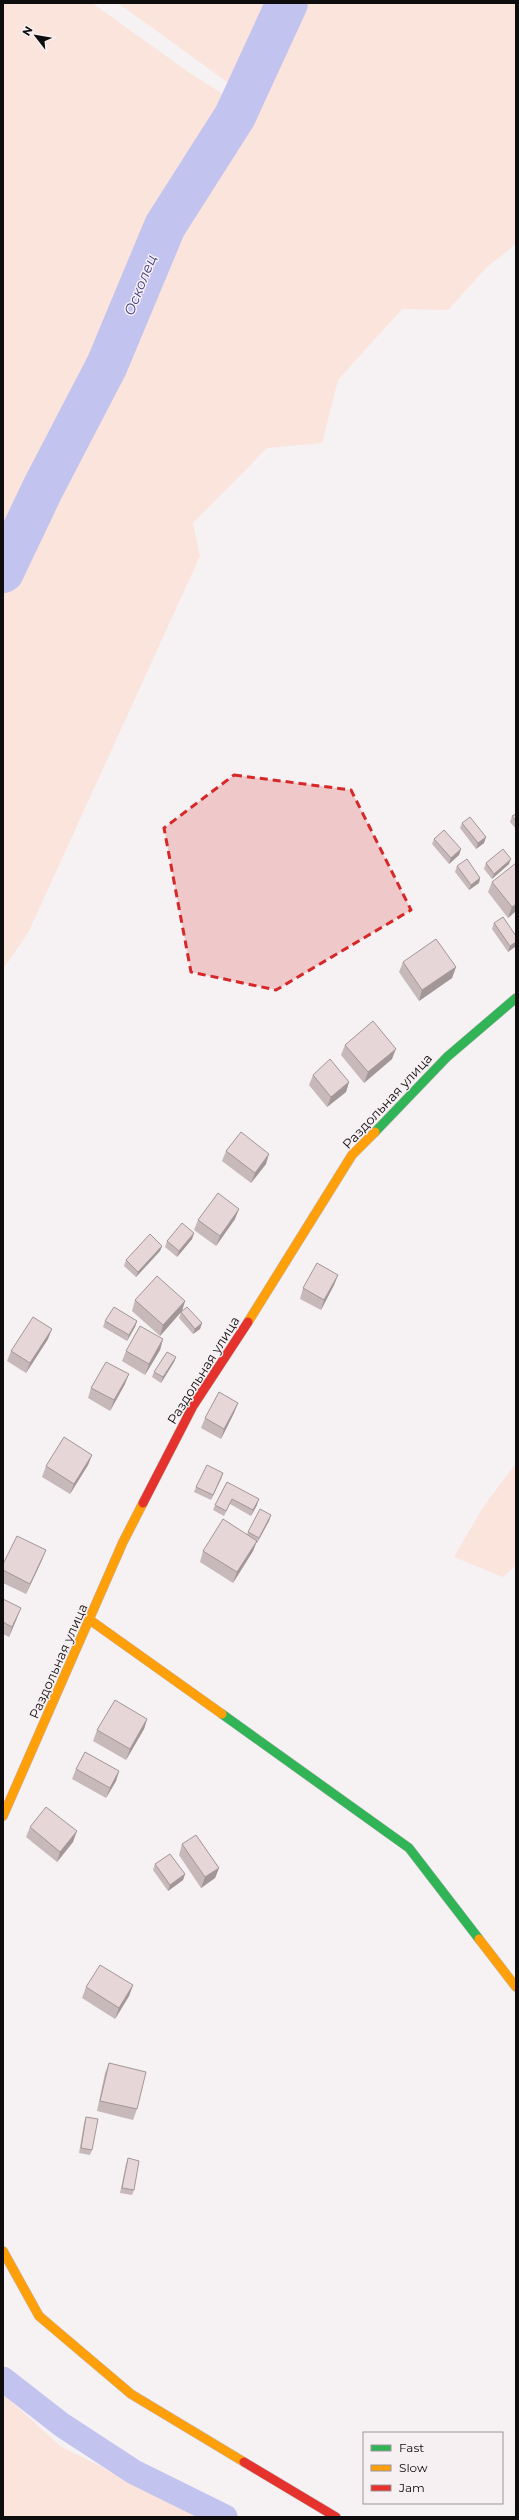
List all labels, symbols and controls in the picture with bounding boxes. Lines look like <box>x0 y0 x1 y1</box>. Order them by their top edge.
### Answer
north arrow <box>16 16 56 56</box>
text: N <box>19 23 36 38</box>
water label: Осколец <box>120 252 160 318</box>
street label: Раздольная улица <box>339 1050 435 1152</box>
street label: Раздольная улица <box>163 1313 243 1427</box>
street label: Раздольная улица <box>25 1601 91 1721</box>
legend <box>363 2432 503 2504</box>
text: Fast <box>399 2440 424 2455</box>
text: Slow <box>399 2460 428 2475</box>
text: Jam <box>398 2480 425 2495</box>

